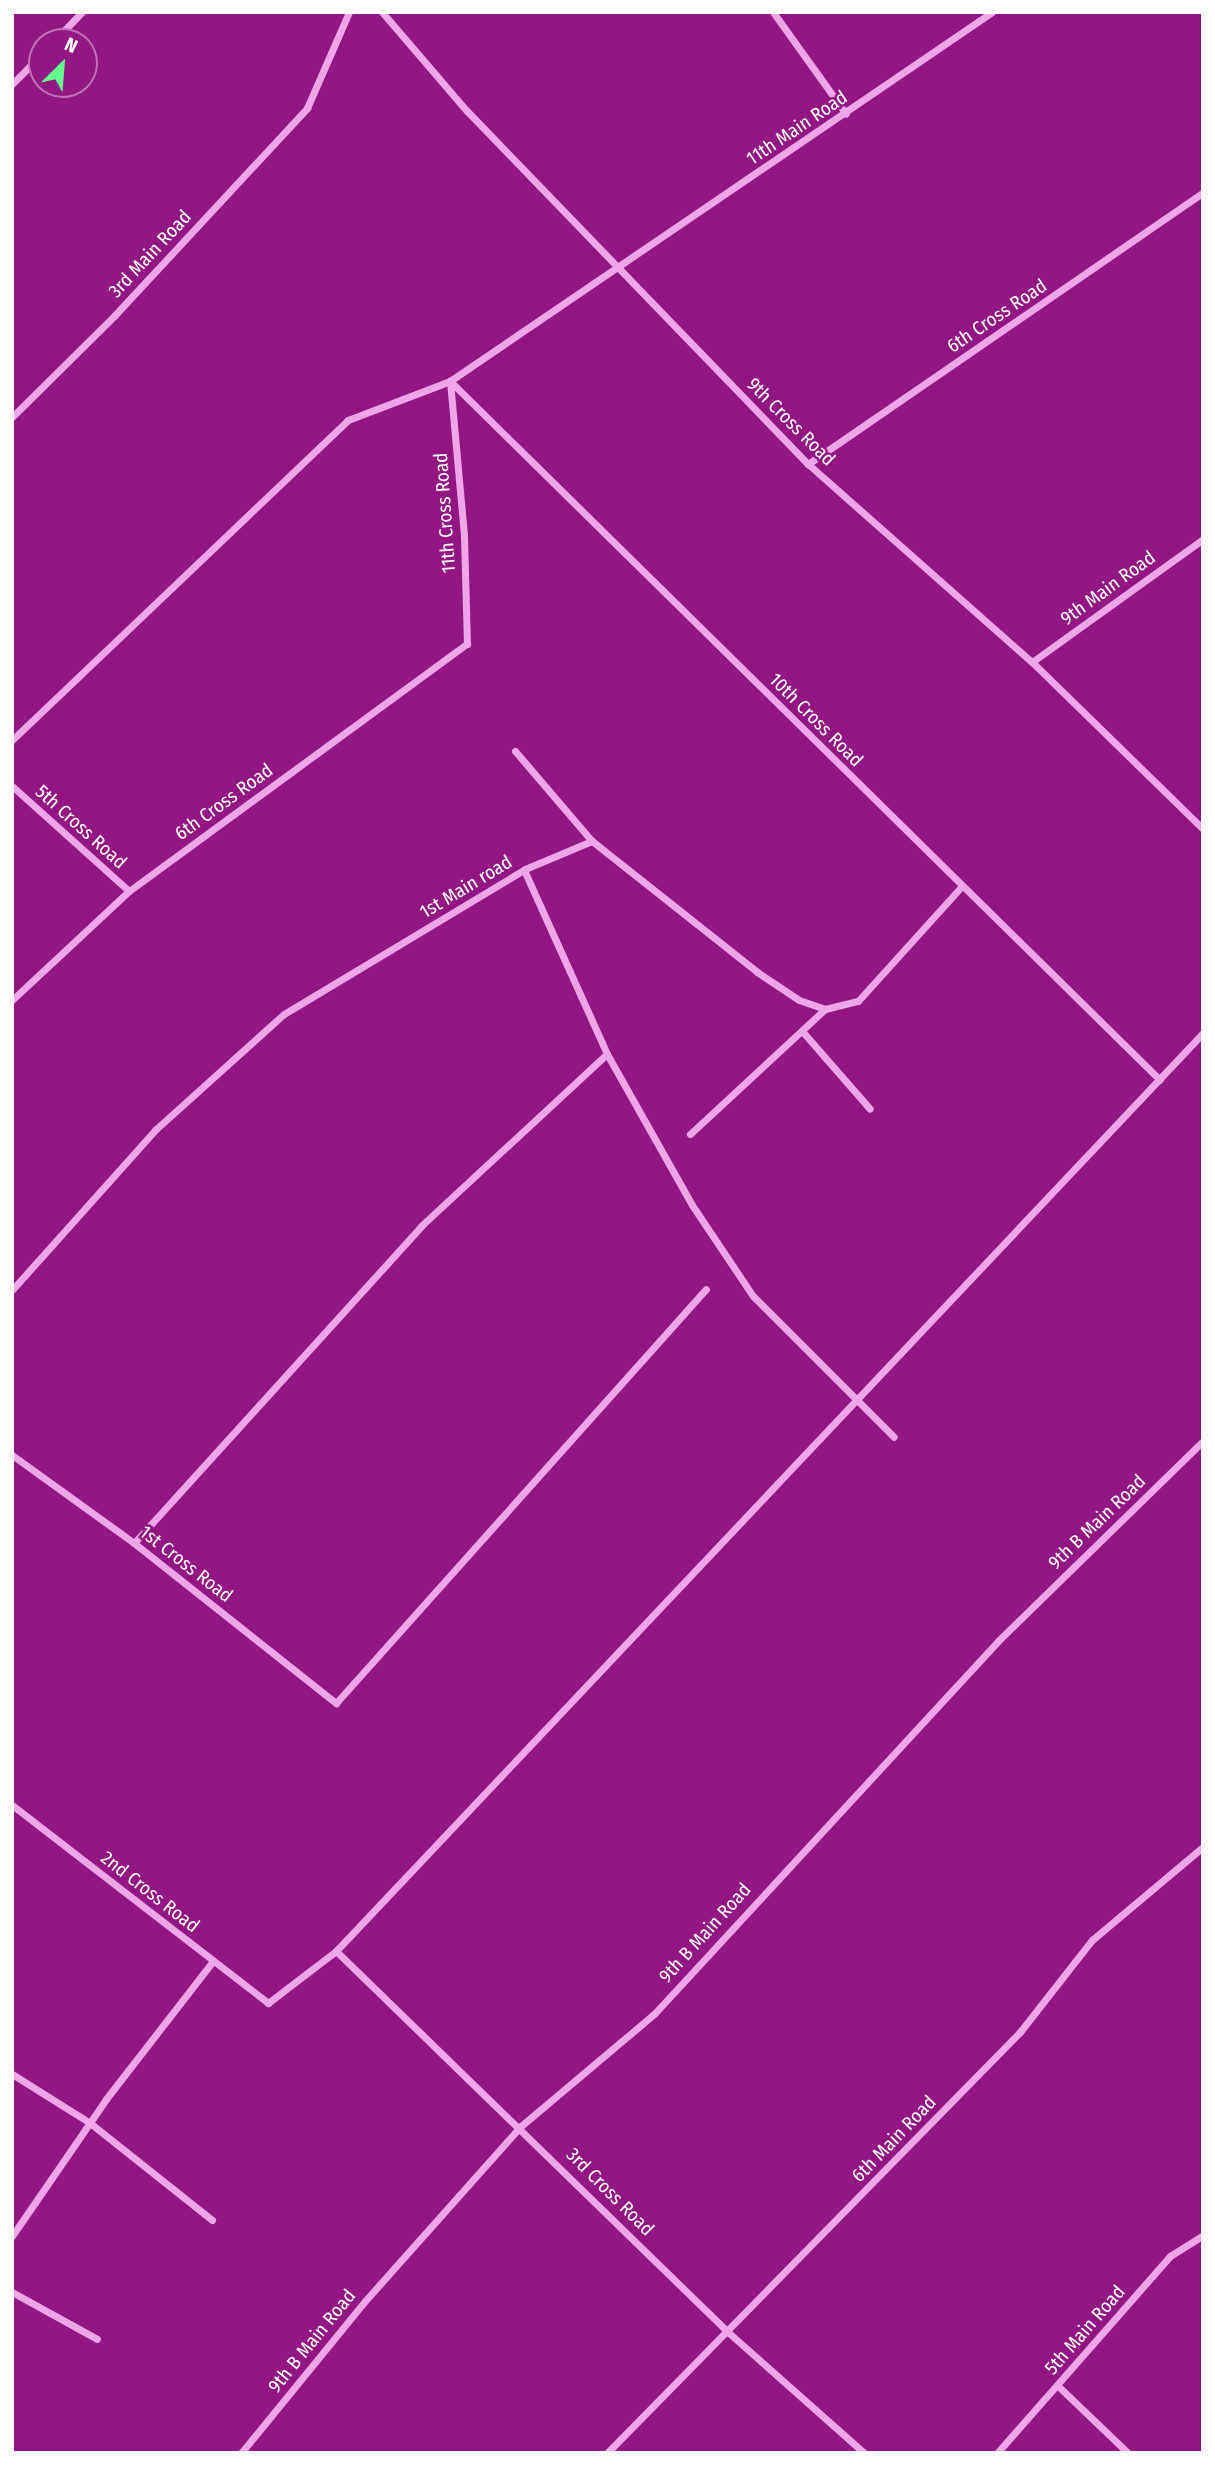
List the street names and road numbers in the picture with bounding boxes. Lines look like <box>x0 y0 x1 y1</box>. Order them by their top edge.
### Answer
street label: 11th Main Road <box>742 86 852 170</box>
street label: 3rd Main Road <box>104 206 196 302</box>
street label: 6th Cross Road <box>943 274 1051 358</box>
street label: 9th Cross Road <box>742 373 840 471</box>
street label: 11th Cross Road <box>429 452 461 574</box>
street label: 9th Main Road <box>1056 546 1160 630</box>
street label: 10th Cross Road <box>764 668 868 772</box>
street label: 6th Cross Road <box>171 759 277 845</box>
street label: 5th Cross Road <box>31 780 131 874</box>
street label: 1st Main road <box>416 851 516 923</box>
street label: 9th B Main Road <box>1044 1470 1150 1574</box>
street label: 1st Cross Road <box>135 1521 237 1607</box>
street label: 2nd Cross Road <box>96 1847 204 1937</box>
street label: 9th B Main Road <box>654 1878 756 1988</box>
street label: 6th Main Road <box>847 2091 941 2187</box>
street label: 3rd Cross Road <box>561 2143 659 2241</box>
street label: 5th Main Road <box>1040 2281 1130 2379</box>
street label: 9th B Main Road <box>263 2285 361 2397</box>

